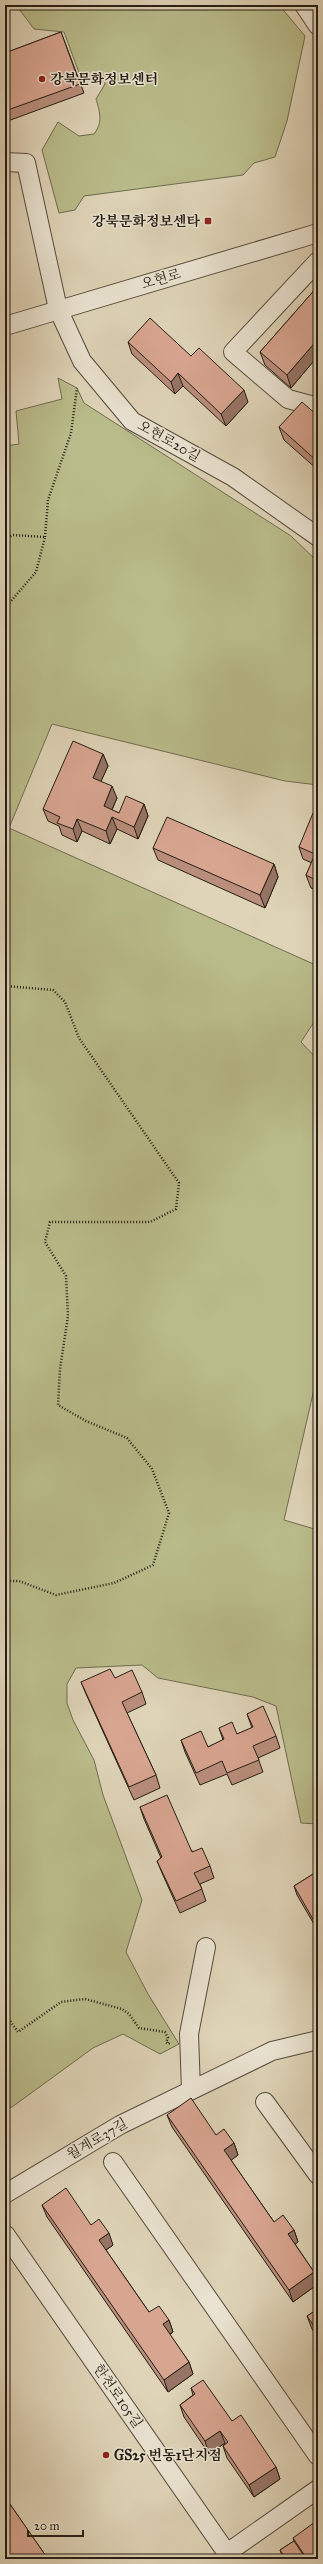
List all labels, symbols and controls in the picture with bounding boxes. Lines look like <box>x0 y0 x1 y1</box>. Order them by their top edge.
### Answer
place label: 강북문화정보센터 <box>50 71 158 88</box>
marker: 강북문화정보센터 <box>37 74 47 84</box>
place label: 강북문화정보센타 <box>92 213 200 230</box>
marker: 강북문화정보센타 <box>203 216 213 226</box>
street label: 오현로 <box>139 265 183 293</box>
street label: 오현로20길 <box>135 417 203 465</box>
street label: 월계로37길 <box>64 2115 130 2163</box>
street label: 한천로105길 <box>90 2361 146 2431</box>
place label: GS25 번동1단지점 <box>114 2447 222 2464</box>
marker: GS25 번동1단지점 <box>101 2450 111 2460</box>
scale bar <box>28 2512 83 2538</box>
text: 20 m <box>34 2519 60 2533</box>

